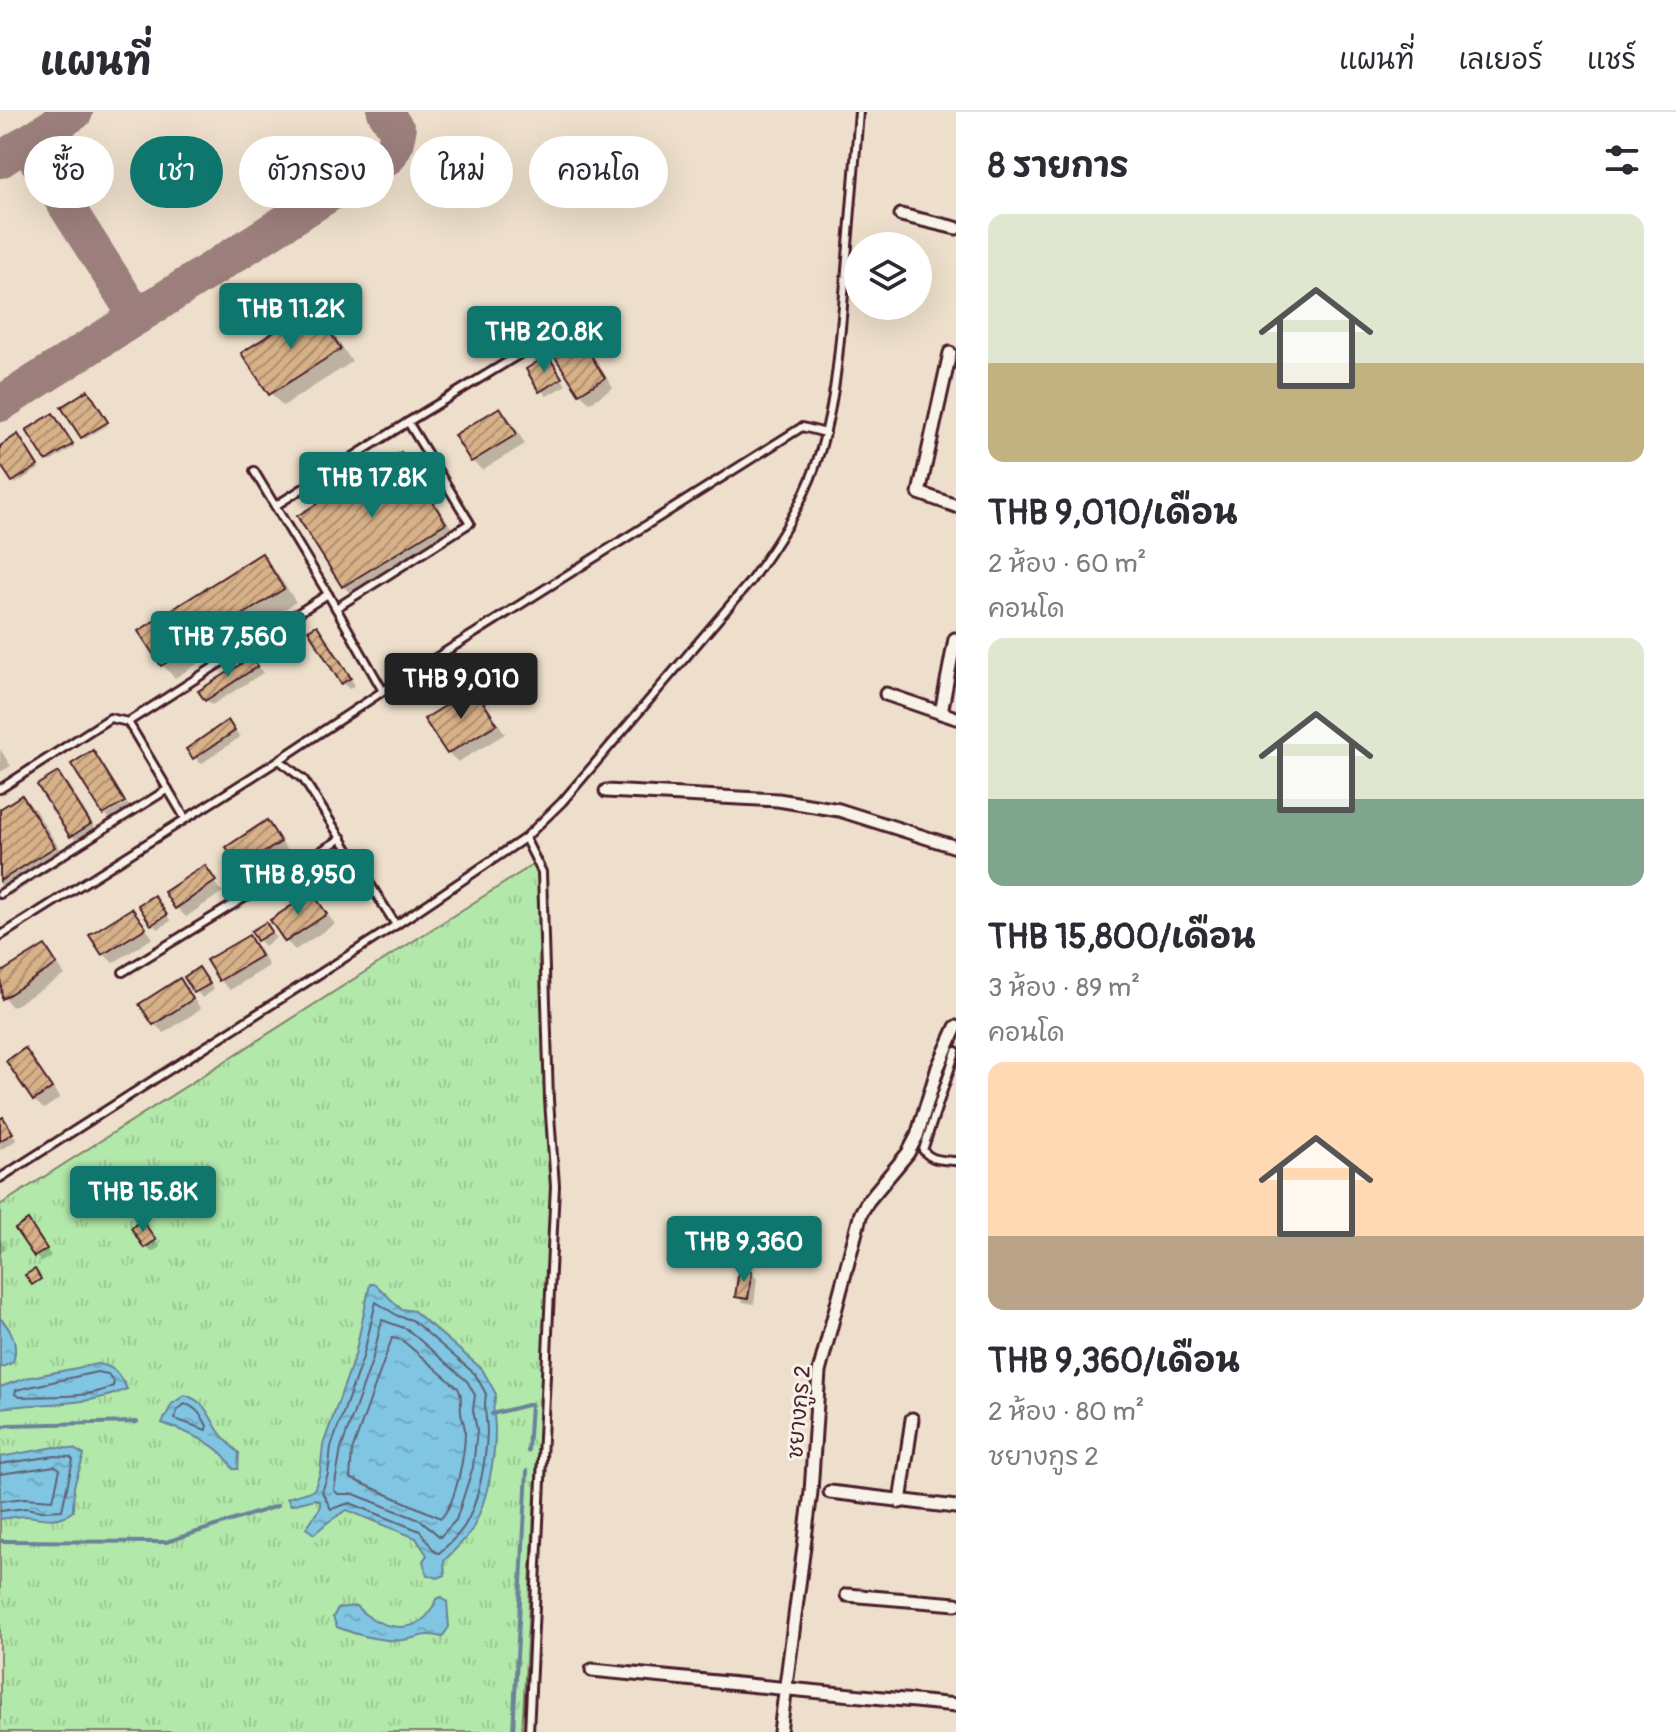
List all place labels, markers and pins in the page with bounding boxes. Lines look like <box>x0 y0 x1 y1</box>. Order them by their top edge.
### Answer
pin: THB 11.2K <box>199 283 383 351</box>
pin: THB 20.8K <box>452 306 636 374</box>
pin: THB 17.8K <box>280 452 464 520</box>
pin: THB 7,560 <box>136 611 320 679</box>
pin: THB 9,010 <box>369 653 553 721</box>
pin: THB 8,950 <box>206 849 390 917</box>
pin: THB 15.8K <box>51 1166 235 1234</box>
pin: THB 9,360 <box>652 1216 836 1284</box>

